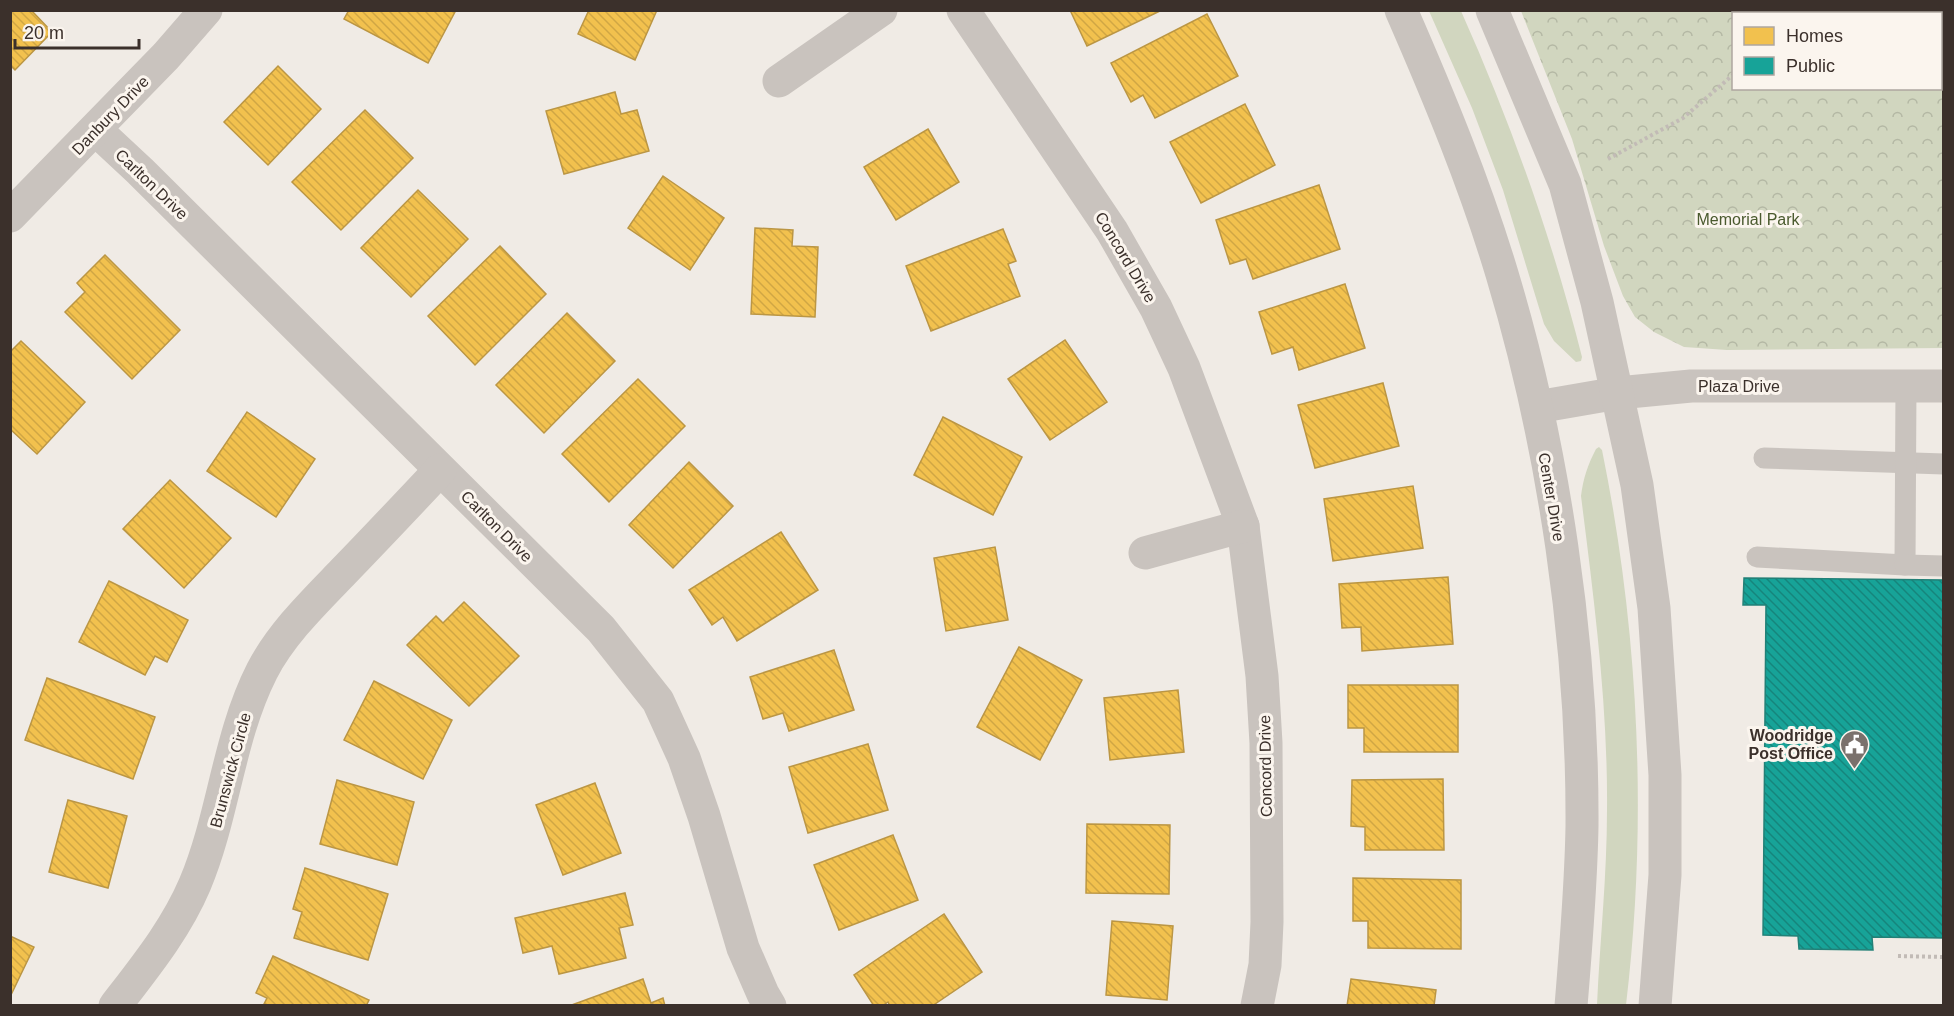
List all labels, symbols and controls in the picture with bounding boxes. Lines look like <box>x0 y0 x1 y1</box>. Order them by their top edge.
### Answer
scale bar <box>15 12 140 50</box>
legend <box>1732 12 1942 90</box>
text: 20 m <box>24 23 64 43</box>
text: Homes <box>1786 26 1843 46</box>
text: Public <box>1786 56 1835 76</box>
street label: Danbury Drive <box>69 73 152 158</box>
street label: Carlton Drive <box>112 146 191 223</box>
street label: Concord Drive <box>1092 209 1159 306</box>
park label: Memorial Park <box>1696 211 1801 228</box>
street label: Plaza Drive <box>1698 378 1780 395</box>
street label: Center Drive <box>1535 451 1568 543</box>
street label: Carlton Drive <box>458 487 536 565</box>
street label: Brunswick Circle <box>207 711 254 829</box>
street label: Concord Drive <box>1256 715 1275 817</box>
place label: Woodridge Post Office <box>1749 727 1833 762</box>
public building icon: Woodridge Post Office <box>1838 728 1870 770</box>

